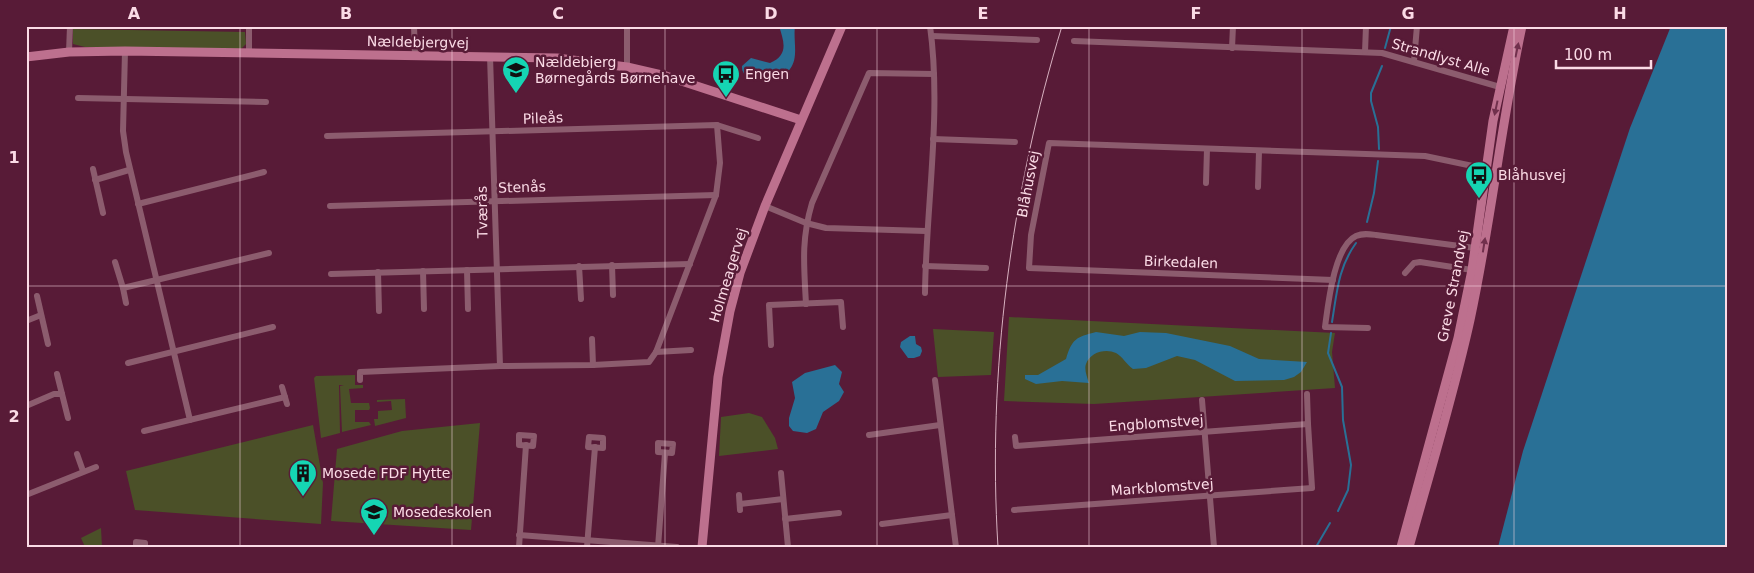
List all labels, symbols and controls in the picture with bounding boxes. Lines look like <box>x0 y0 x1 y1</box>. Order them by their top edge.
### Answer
text: A <box>128 4 141 23</box>
text: B <box>340 4 352 23</box>
text: C <box>552 4 564 23</box>
text: D <box>764 4 778 23</box>
text: E <box>978 4 988 23</box>
text: F <box>1191 4 1201 23</box>
text: G <box>1401 4 1415 23</box>
text: H <box>1613 4 1627 23</box>
street label: Nældebjergvej <box>367 33 469 51</box>
street label: Strandlyst Alle <box>1390 35 1492 79</box>
scale bar <box>1556 38 1652 70</box>
one-way arrow <box>1513 43 1521 58</box>
text: 100 m <box>1564 46 1612 64</box>
place label: Nældebjerg Børnegårds Børnehave <box>535 54 695 86</box>
school or university icon: Nældebjerg Børnegårds Børnehave <box>501 55 531 94</box>
bus stop icon: Engen <box>711 59 741 98</box>
place label: Engen <box>745 66 789 82</box>
one-way arrow <box>1492 100 1500 116</box>
street label: Pileås <box>523 109 563 127</box>
text: 1 <box>8 148 20 167</box>
street label: Blåhusvej <box>1014 149 1042 219</box>
bus stop icon: Blåhusvej <box>1464 160 1494 199</box>
place label: Blåhusvej <box>1498 167 1566 183</box>
street label: Stenås <box>498 178 546 196</box>
street label: Tværås <box>474 186 490 239</box>
street label: Holmeagervej <box>706 226 750 324</box>
street label: Greve Strandvej <box>1434 229 1472 343</box>
one-way arrow <box>1480 237 1488 253</box>
street label: Birkedalen <box>1144 253 1218 271</box>
text: 2 <box>8 407 20 426</box>
street label: Engblomstvej <box>1108 412 1204 434</box>
building icon: Mosede FDF Hytte <box>288 458 318 497</box>
place label: Mosede FDF Hytte <box>322 465 450 481</box>
street label: Markblomstvej <box>1110 475 1214 499</box>
school or university icon: Mosedeskolen <box>359 497 389 536</box>
place label: Mosedeskolen <box>393 504 492 520</box>

